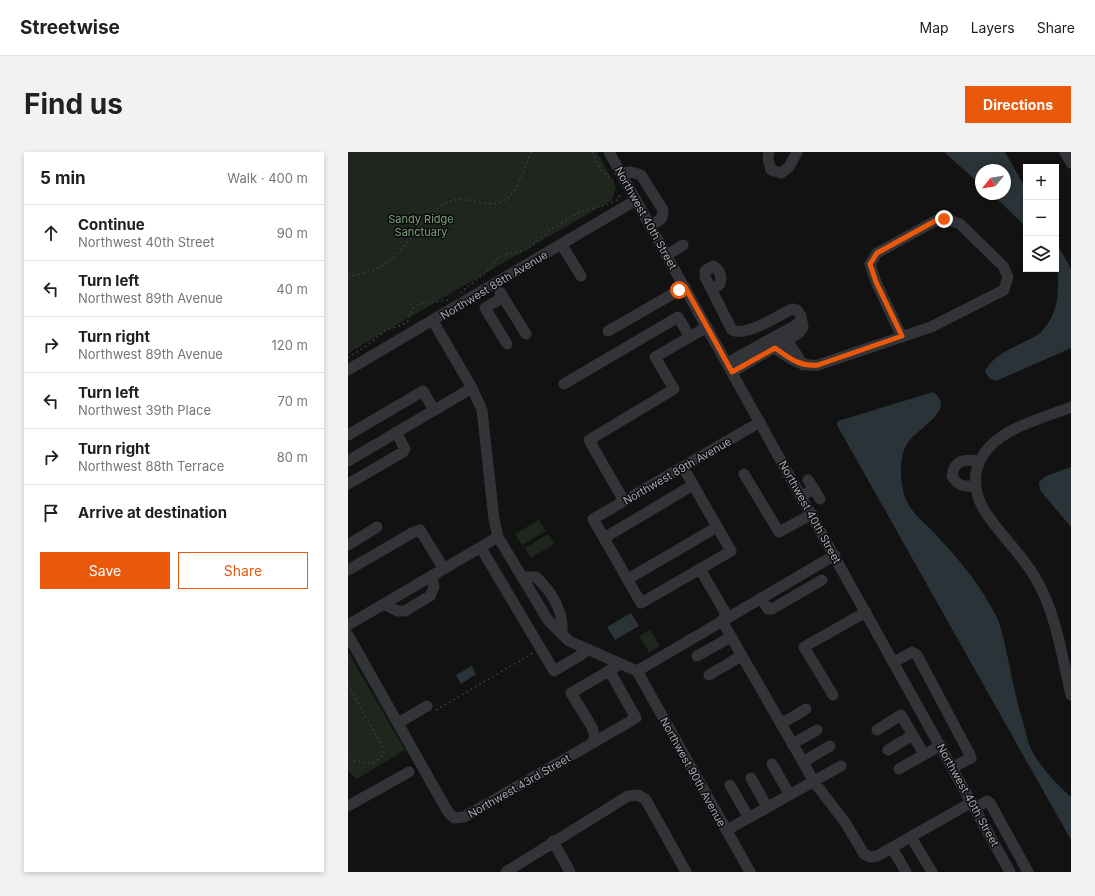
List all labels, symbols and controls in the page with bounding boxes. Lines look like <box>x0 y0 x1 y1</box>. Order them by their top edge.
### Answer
text: Streetwise <box>20 16 120 39</box>
text: Map <box>920 19 949 36</box>
text: Layers <box>971 19 1015 36</box>
text: Share <box>1037 19 1075 36</box>
button: Directions <box>965 86 1071 123</box>
text: Find us <box>24 87 123 121</box>
street label: Northwest 40th Street <box>612 164 680 272</box>
north arrow <box>975 164 1011 200</box>
map controls <box>1023 164 1059 272</box>
button: + <box>1023 164 1059 200</box>
text: 5 min <box>40 168 86 188</box>
text: Walk · 400 m <box>227 170 308 186</box>
button: − <box>1023 200 1059 236</box>
route end <box>935 210 953 228</box>
park label: Sandy Ridge Sanctuary <box>388 212 454 239</box>
text: Continue <box>78 215 145 234</box>
icon: ahead <box>40 222 62 244</box>
text: 90 m <box>277 225 308 241</box>
text: Northwest 40th Street <box>78 234 214 250</box>
button: layers <box>1023 236 1059 272</box>
street label: Northwest 88th Avenue <box>438 247 550 323</box>
text: Turn left <box>78 271 139 290</box>
icon: left <box>40 278 62 300</box>
text: 40 m <box>276 281 308 297</box>
route start <box>670 281 688 299</box>
text: Northwest 89th Avenue <box>78 290 223 306</box>
text: Turn right <box>78 327 150 346</box>
icon: right <box>40 334 62 356</box>
text: 120 m <box>272 337 308 353</box>
text: Northwest 89th Avenue <box>78 346 223 362</box>
text: Turn left <box>78 383 139 402</box>
icon: left <box>40 390 62 412</box>
text: 70 m <box>278 393 308 409</box>
text: Northwest 39th Place <box>78 402 211 418</box>
street label: Northwest 89th Avenue <box>620 434 734 508</box>
text: Turn right <box>78 439 150 458</box>
icon: right <box>40 446 62 468</box>
text: 80 m <box>277 449 308 465</box>
text: Northwest 88th Terrace <box>78 458 224 474</box>
street label: Northwest 40th Street <box>776 458 844 566</box>
icon: arrive <box>40 502 62 524</box>
text: Arrive at destination <box>78 503 227 522</box>
button: Save <box>40 552 170 589</box>
button: Share <box>178 552 308 589</box>
street label: Northwest 90th Avenue <box>657 715 729 829</box>
street label: Northwest 40th Street <box>934 741 1002 849</box>
street label: Northwest 43rd Street <box>465 751 573 821</box>

